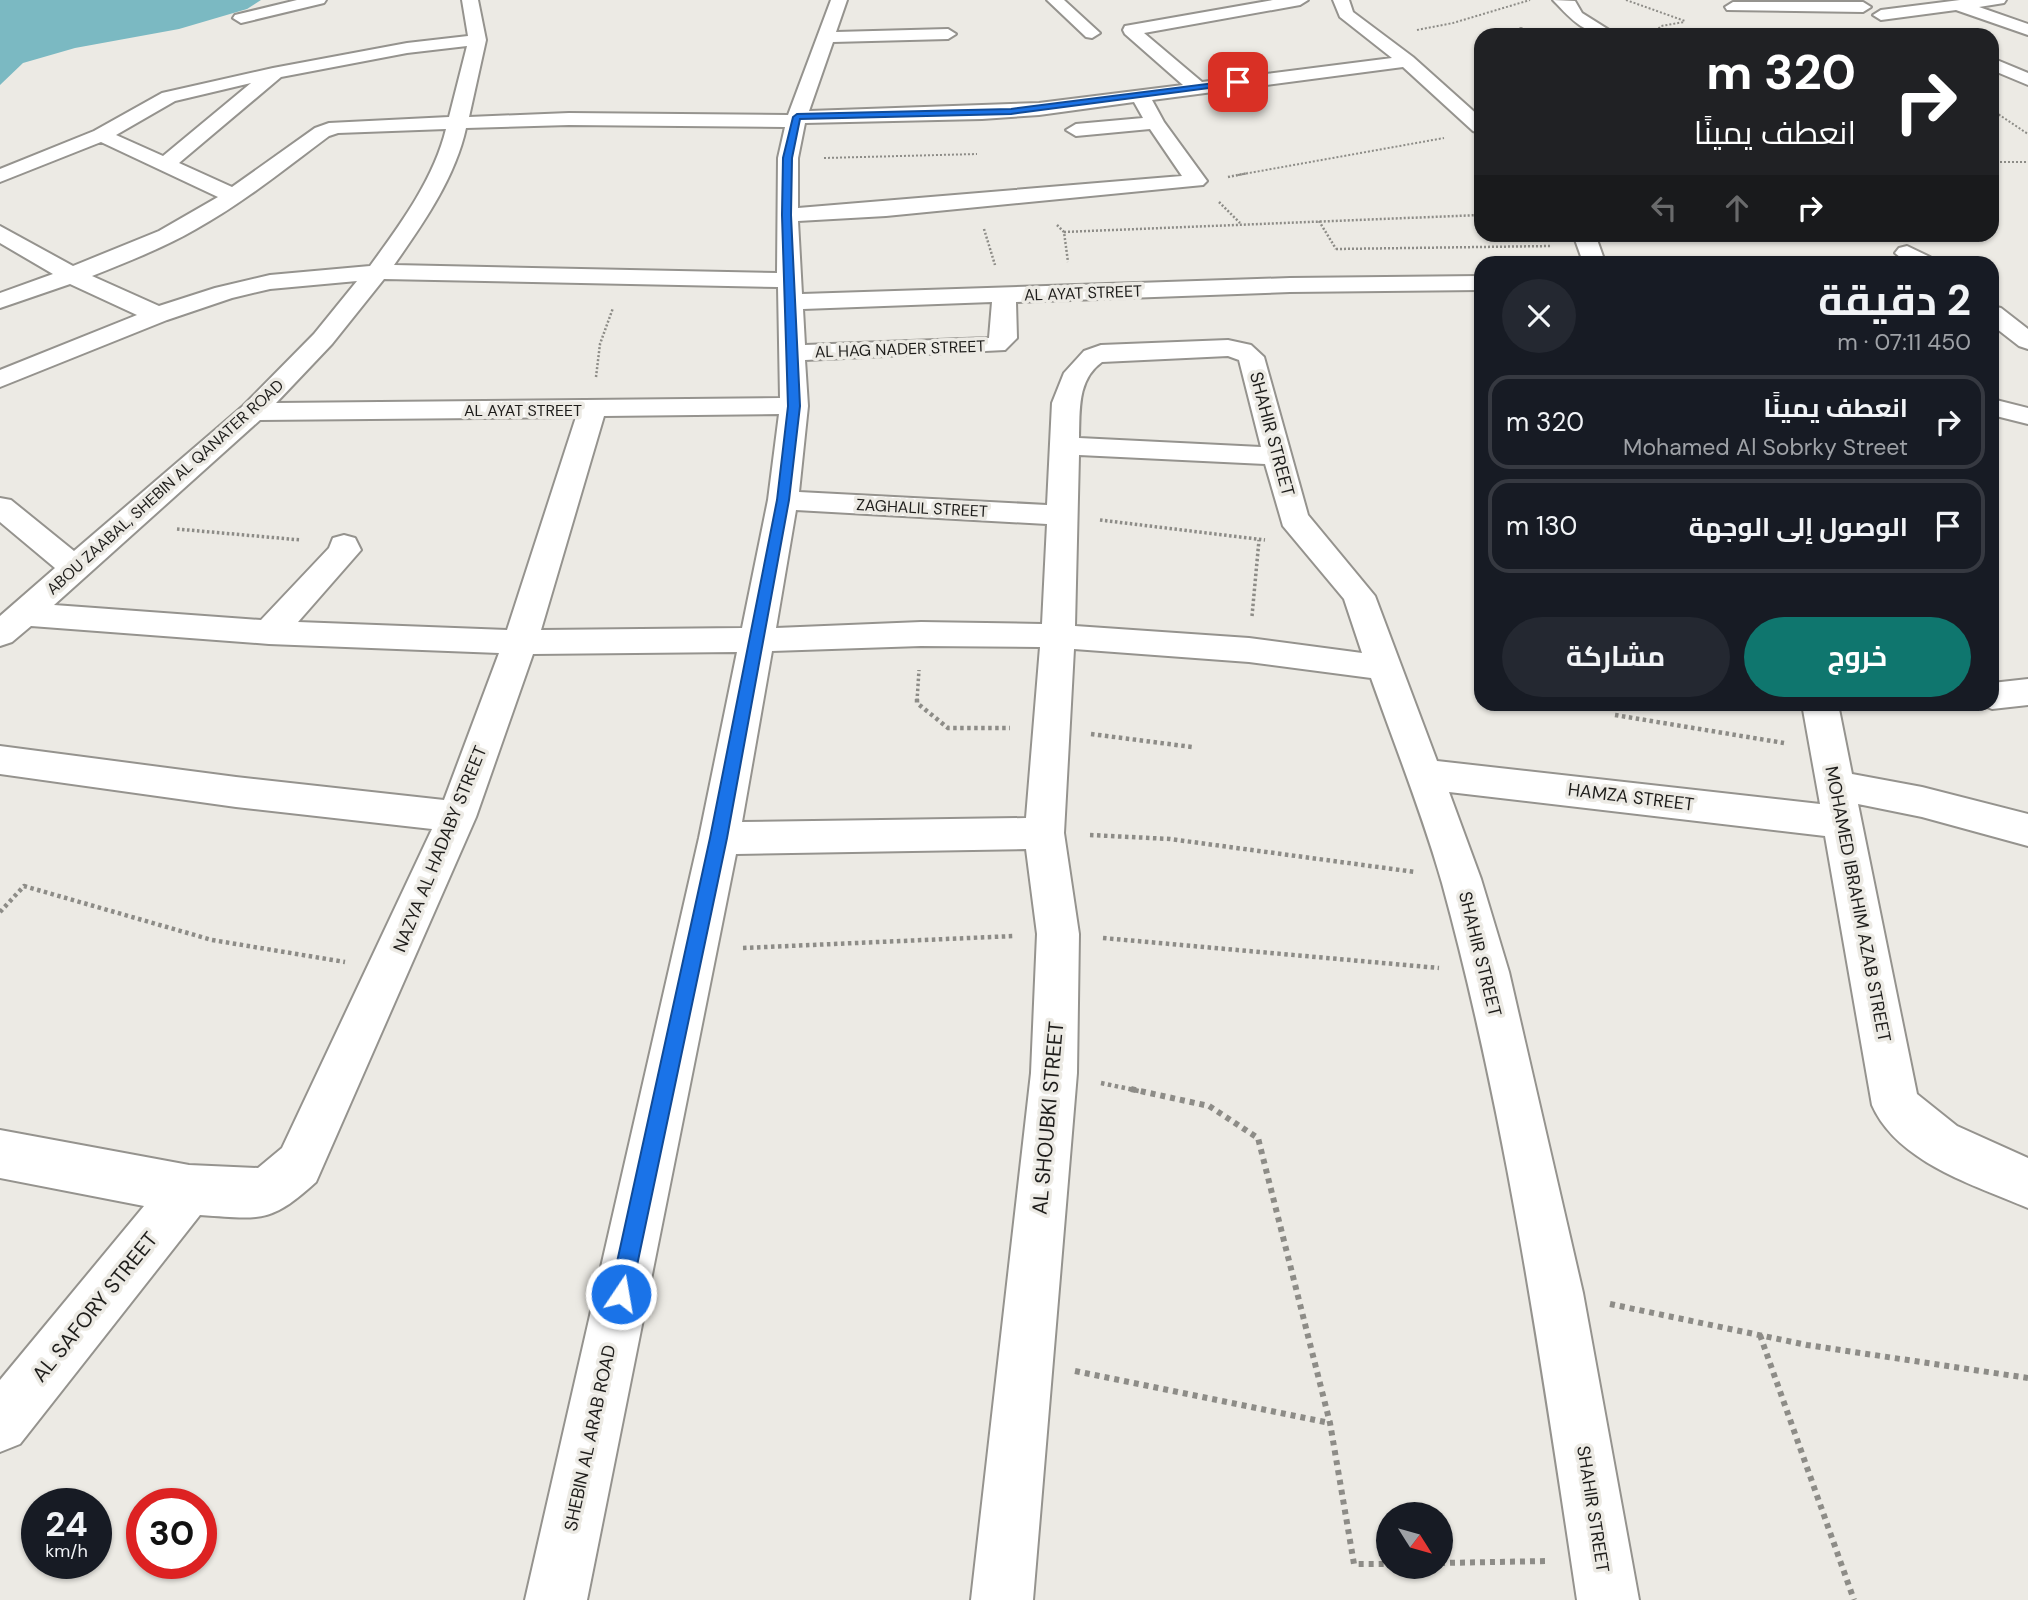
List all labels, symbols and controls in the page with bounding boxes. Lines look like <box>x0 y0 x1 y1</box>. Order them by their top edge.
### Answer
text: 320 m <box>1706 40 1856 104</box>
pin <box>1208 52 1268 112</box>
icon: right <box>1880 56 1971 147</box>
icon: arrive <box>1219 63 1257 101</box>
text: انعطف يمينًا <box>1694 112 1856 154</box>
icon: left <box>1645 189 1683 227</box>
icon: ahead <box>1718 189 1756 227</box>
icon: right <box>1791 189 1829 227</box>
text: 2 دقيقة <box>1818 273 1971 328</box>
button: close <box>1502 279 1576 353</box>
street label: AL AYAT STREET <box>1024 280 1142 306</box>
text: 450 m · 07:11 <box>1837 327 1971 357</box>
street label: AL HAG NADER STREET <box>814 336 986 362</box>
street label: SHAHIR STREET <box>1244 369 1300 499</box>
street label: ABOU ZAABAL, SHEBIN AL QANATER ROAD <box>42 375 288 599</box>
text: انعطف يمينًا <box>1763 391 1908 425</box>
street label: AL AYAT STREET <box>464 400 582 421</box>
icon: right <box>1929 403 1967 441</box>
text: 320 m <box>1506 405 1584 439</box>
text: Mohamed Al Sobrky Street <box>1623 432 1908 462</box>
street label: ZAGHALIL STREET <box>856 494 988 522</box>
icon: arrive <box>1929 507 1967 545</box>
text: 130 m <box>1506 509 1577 543</box>
text: الوصول إلى الوجهة <box>1689 510 1908 544</box>
button: مشاركة <box>1502 617 1730 697</box>
button: خروج <box>1744 617 1971 697</box>
street label: NAZYA AL HADABY STREET <box>388 742 492 956</box>
street label: MOHAMED IBRAHIM AZAB STREET <box>1819 764 1897 1044</box>
street label: HAMZA STREET <box>1566 777 1696 817</box>
street label: SHAHIR STREET <box>1453 889 1507 1019</box>
street label: AL SHOUBKI STREET <box>1026 1020 1070 1216</box>
street label: AL SAFORY STREET <box>26 1226 164 1388</box>
position arrow <box>584 1257 658 1331</box>
street label: SHEBIN AL ARAB ROAD <box>559 1343 621 1533</box>
street label: SHAHIR STREET <box>1571 1444 1615 1574</box>
speed limit sign: 30 <box>126 1488 217 1579</box>
text: 24 <box>45 1501 88 1547</box>
north arrow <box>1376 1502 1452 1578</box>
map controls <box>1376 1502 1453 1579</box>
text: km/h <box>45 1539 88 1563</box>

